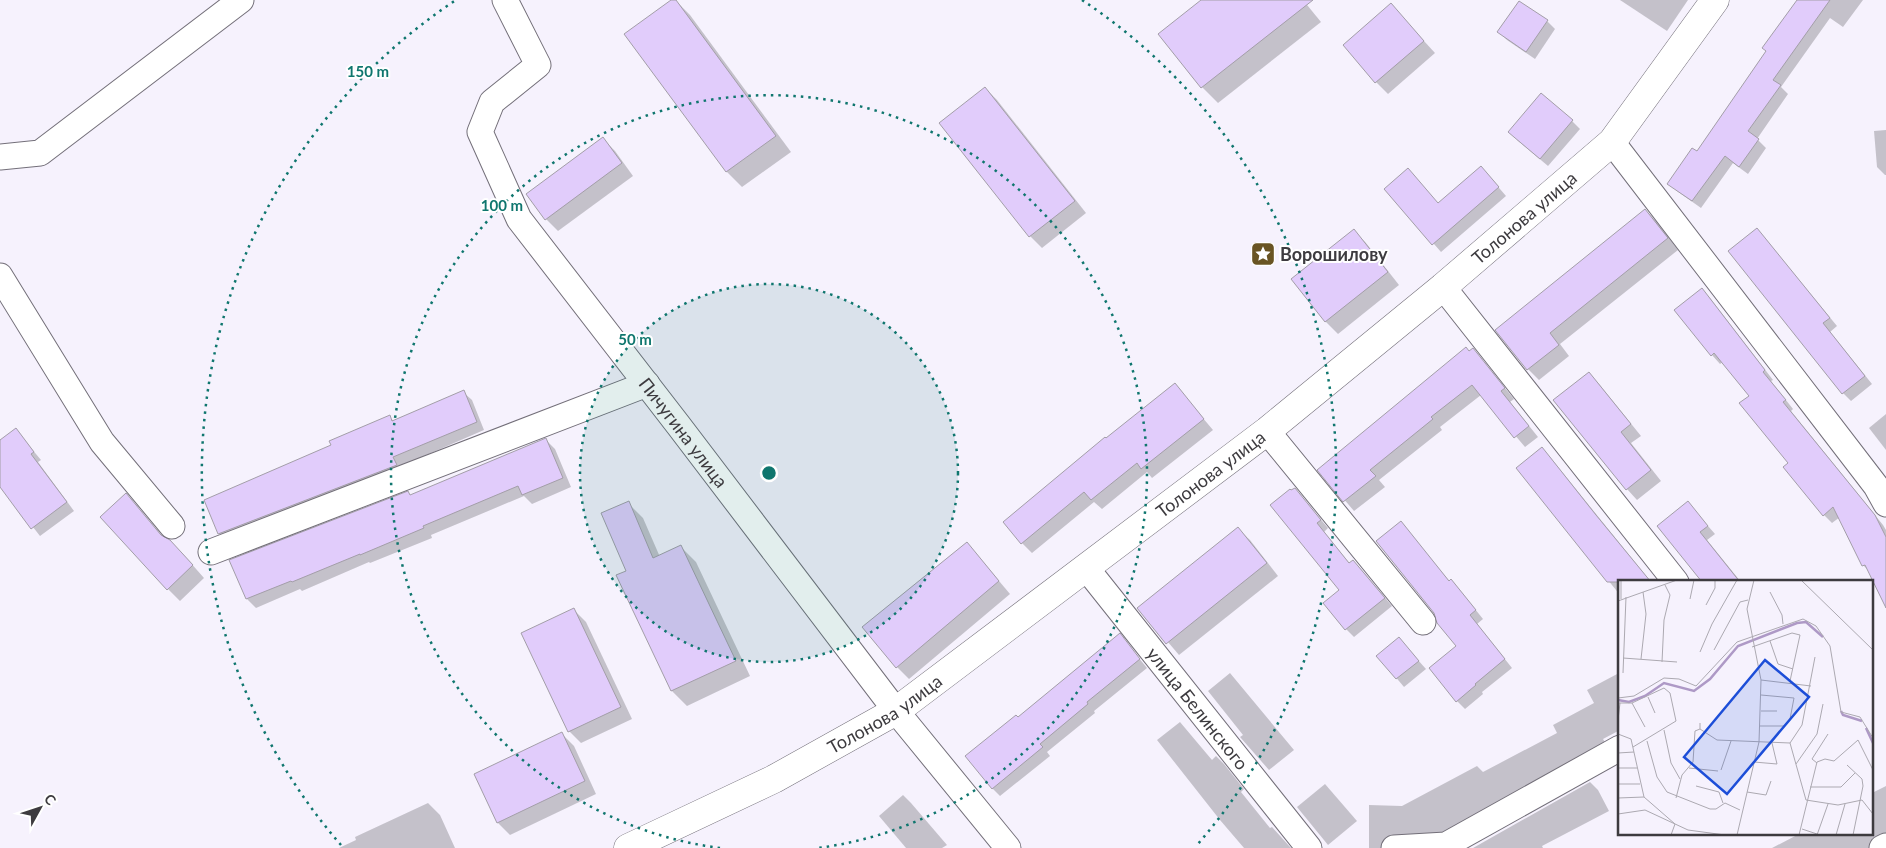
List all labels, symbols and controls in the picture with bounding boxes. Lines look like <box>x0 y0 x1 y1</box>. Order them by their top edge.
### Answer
text: 150 m <box>347 62 389 80</box>
street label: Толонова улица <box>1467 167 1581 269</box>
text: 100 m <box>481 196 523 214</box>
place icon: Ворошилову <box>1250 241 1276 267</box>
place label: Ворошилову <box>1280 243 1388 265</box>
text: 50 m <box>618 330 652 348</box>
street label: Пичугина улица <box>634 373 733 492</box>
street label: Толонова улица <box>1151 425 1269 522</box>
centre of rings <box>760 464 778 482</box>
inset map <box>1618 580 1874 836</box>
street label: улица Белинского <box>1142 643 1253 774</box>
street label: Толонова улица <box>824 669 946 758</box>
north arrow <box>15 783 65 833</box>
text: С <box>41 790 60 809</box>

